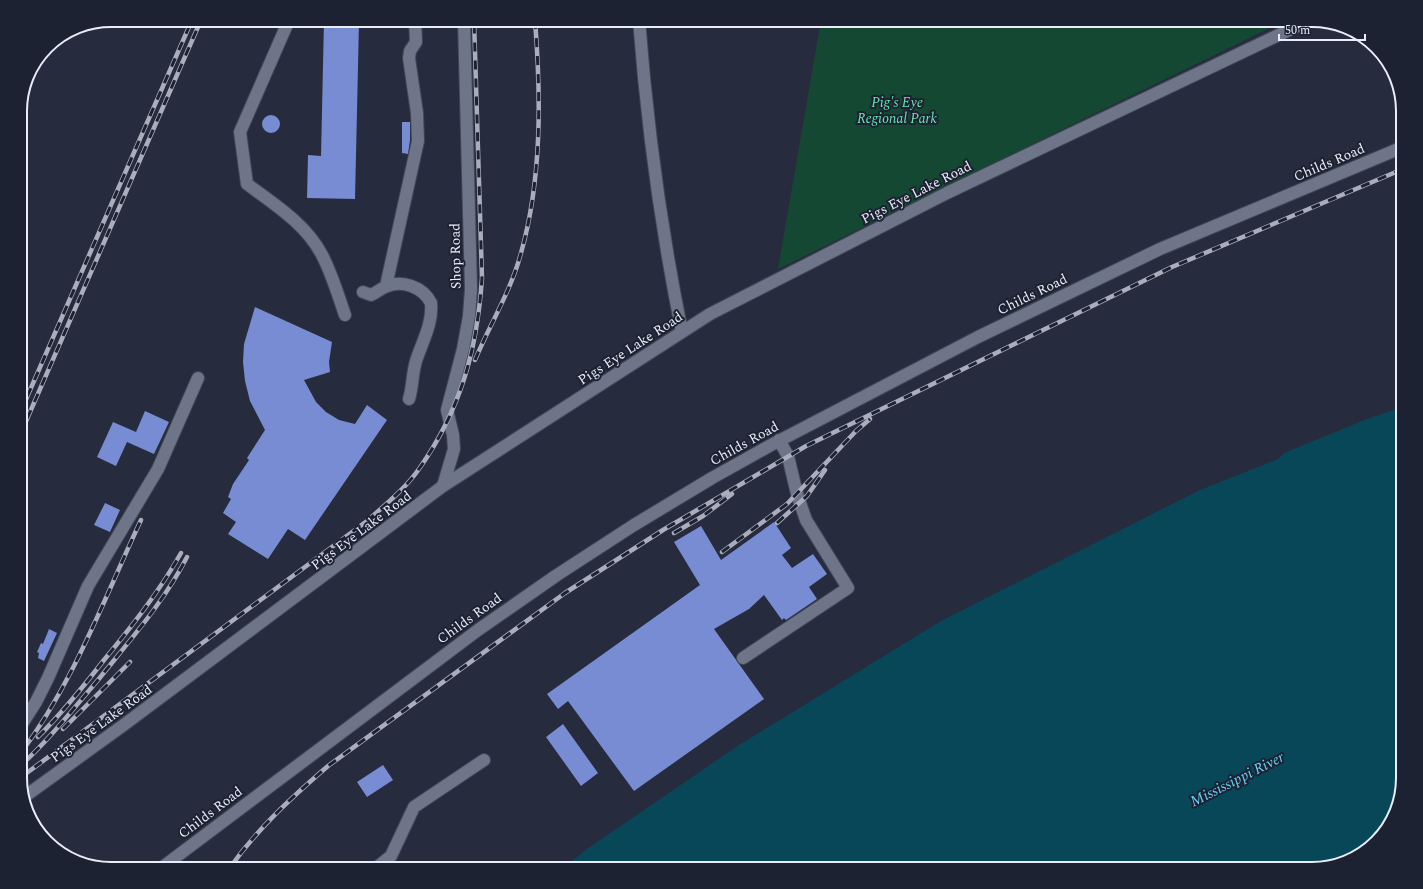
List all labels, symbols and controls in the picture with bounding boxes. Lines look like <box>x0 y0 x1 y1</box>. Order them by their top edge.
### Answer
scale bar <box>1279 16 1365 42</box>
text: 50 m <box>1285 21 1310 40</box>
park label: Pig's Eye Regional Park <box>857 92 937 129</box>
street label: Childs Road <box>1290 138 1368 187</box>
street label: Pigs Eye Lake Road <box>857 155 975 229</box>
street label: Shop Road <box>444 223 467 289</box>
street label: Childs Road <box>994 268 1071 320</box>
street label: Pigs Eye Lake Road <box>574 306 687 390</box>
street label: Childs Road <box>706 416 783 471</box>
street label: Pigs Eye Lake Road <box>306 485 416 575</box>
street label: Childs Road <box>433 588 506 649</box>
street label: Pigs Eye Lake Road <box>46 679 157 768</box>
water label: Mississippi River <box>1186 745 1289 813</box>
street label: Childs Road <box>174 781 247 844</box>

